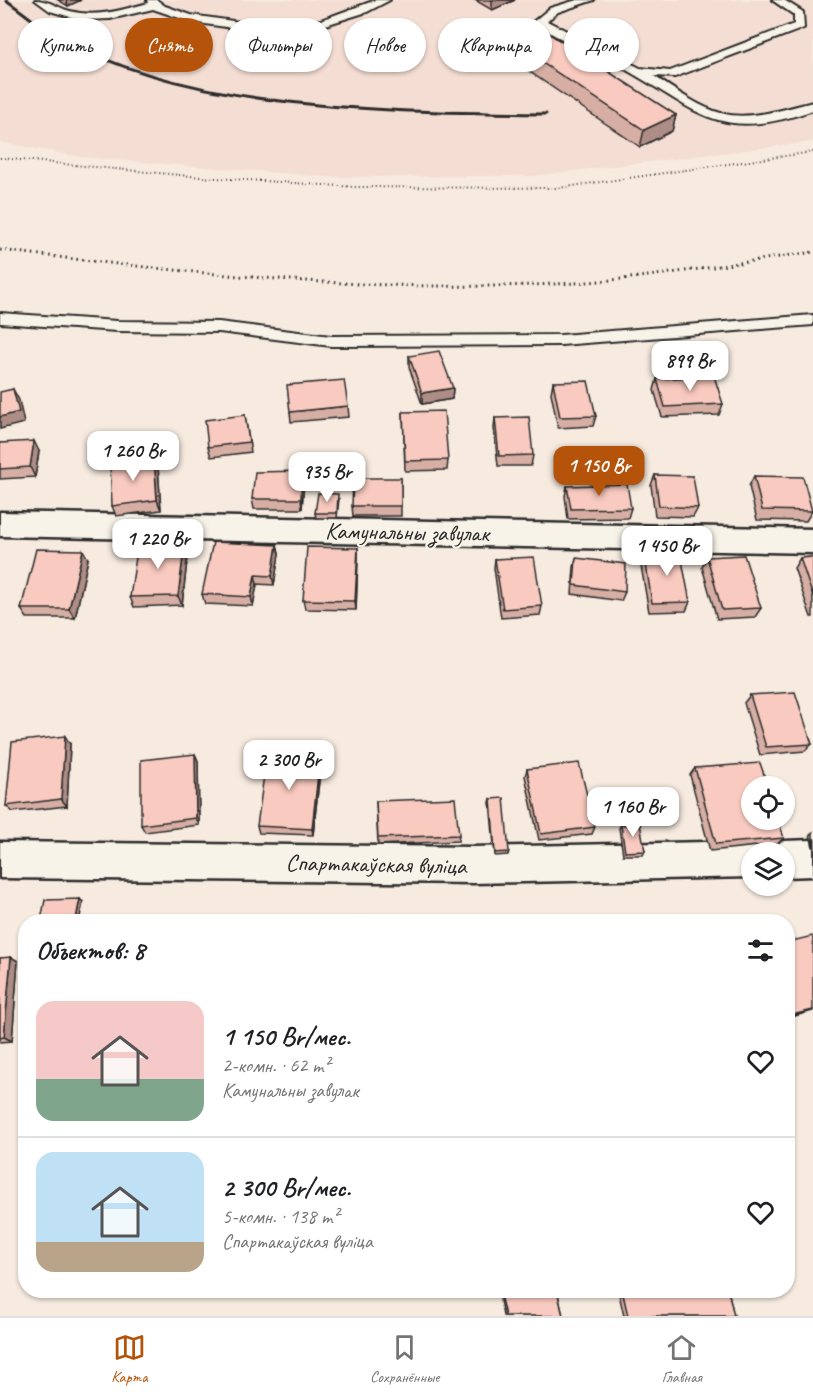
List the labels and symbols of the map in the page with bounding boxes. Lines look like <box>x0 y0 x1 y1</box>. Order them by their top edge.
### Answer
pin: 899 Br <box>641 341 739 392</box>
pin: 1 260 Br <box>71 431 195 482</box>
pin: 1 150 Br <box>537 446 661 497</box>
pin: 935 Br <box>278 452 376 503</box>
street label: Камунальны завулак <box>325 516 491 549</box>
pin: 1 220 Br <box>96 519 220 570</box>
pin: 1 450 Br <box>605 526 729 577</box>
pin: 2 300 Br <box>227 740 351 791</box>
pin: 1 160 Br <box>571 787 695 838</box>
street label: Спартакаўская вуліца <box>285 847 468 881</box>

